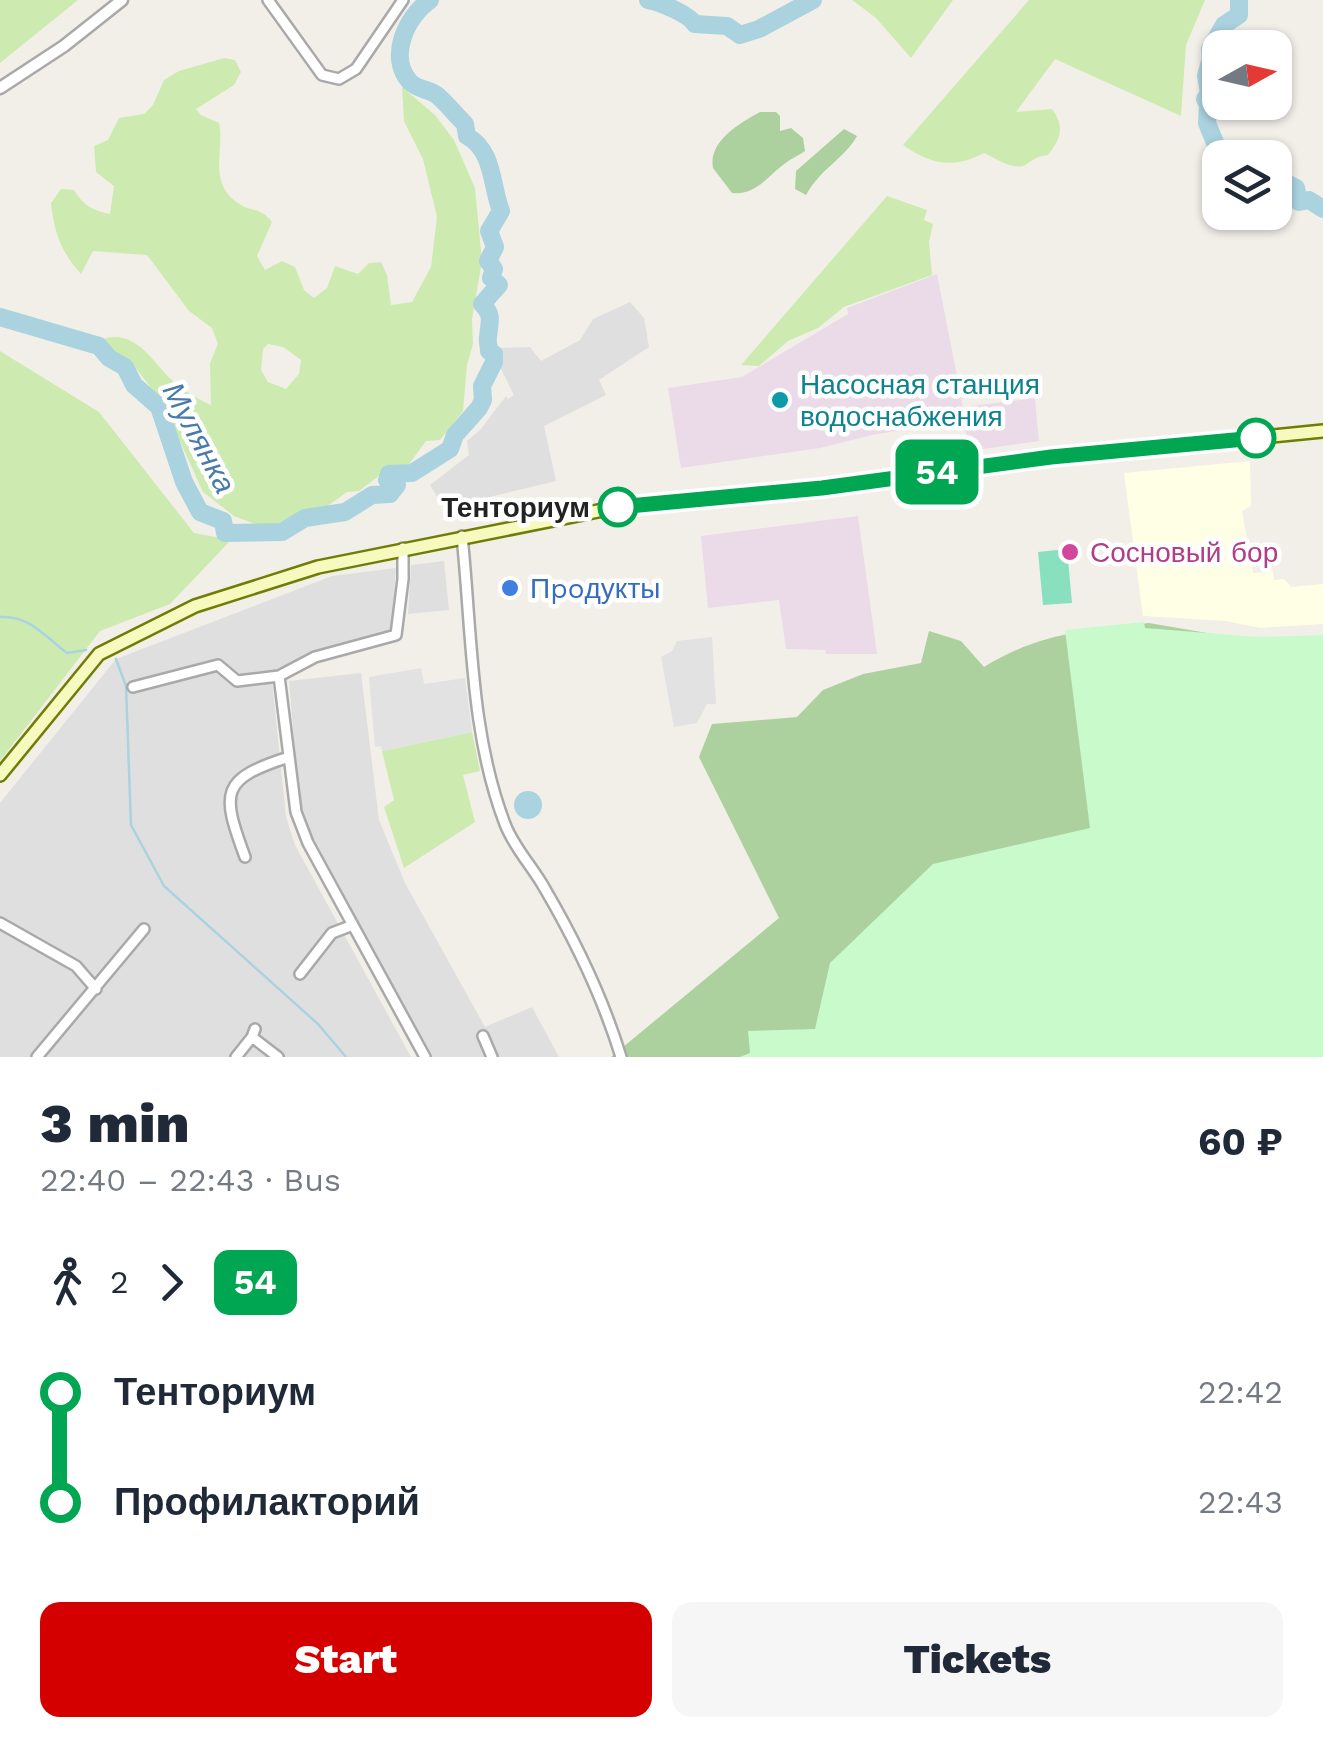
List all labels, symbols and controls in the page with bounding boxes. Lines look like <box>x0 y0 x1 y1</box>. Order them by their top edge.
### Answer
north arrow <box>1202 30 1292 120</box>
map controls <box>1202 30 1292 230</box>
button: layers <box>1202 140 1292 230</box>
place label: Насосная станция водоснабжения <box>800 368 1040 433</box>
water label: Мулянка <box>156 376 243 499</box>
marker: Насосная станция водоснабжения <box>769 389 791 411</box>
unlabelled marker <box>1237 419 1275 457</box>
line badge: 54 <box>892 440 982 504</box>
text: 54 <box>915 451 959 493</box>
marker: Тенториум <box>599 488 637 526</box>
place label: Тенториум <box>441 491 590 524</box>
place label: Сосновый бор <box>1090 536 1278 569</box>
marker: Сосновый бор <box>1059 541 1081 563</box>
place label: Пpoдукты <box>530 572 660 605</box>
marker: Пpoдукты <box>499 577 521 599</box>
text: 3 min <box>40 1091 190 1155</box>
text: 60 ₽ <box>1198 1120 1283 1164</box>
text: 22:40 – 22:43 · Bus <box>40 1161 341 1199</box>
icon: walk <box>40 1255 95 1310</box>
icon: forward <box>144 1255 199 1310</box>
text: 54 <box>234 1261 277 1303</box>
text: 2 <box>110 1263 129 1301</box>
text: Тенториум <box>114 1370 316 1414</box>
text: 22:42 <box>1198 1373 1283 1411</box>
text: Профилакторий <box>114 1480 420 1524</box>
text: 22:43 <box>1198 1483 1283 1521</box>
button: Start <box>40 1602 652 1717</box>
button: Tickets <box>672 1602 1283 1717</box>

